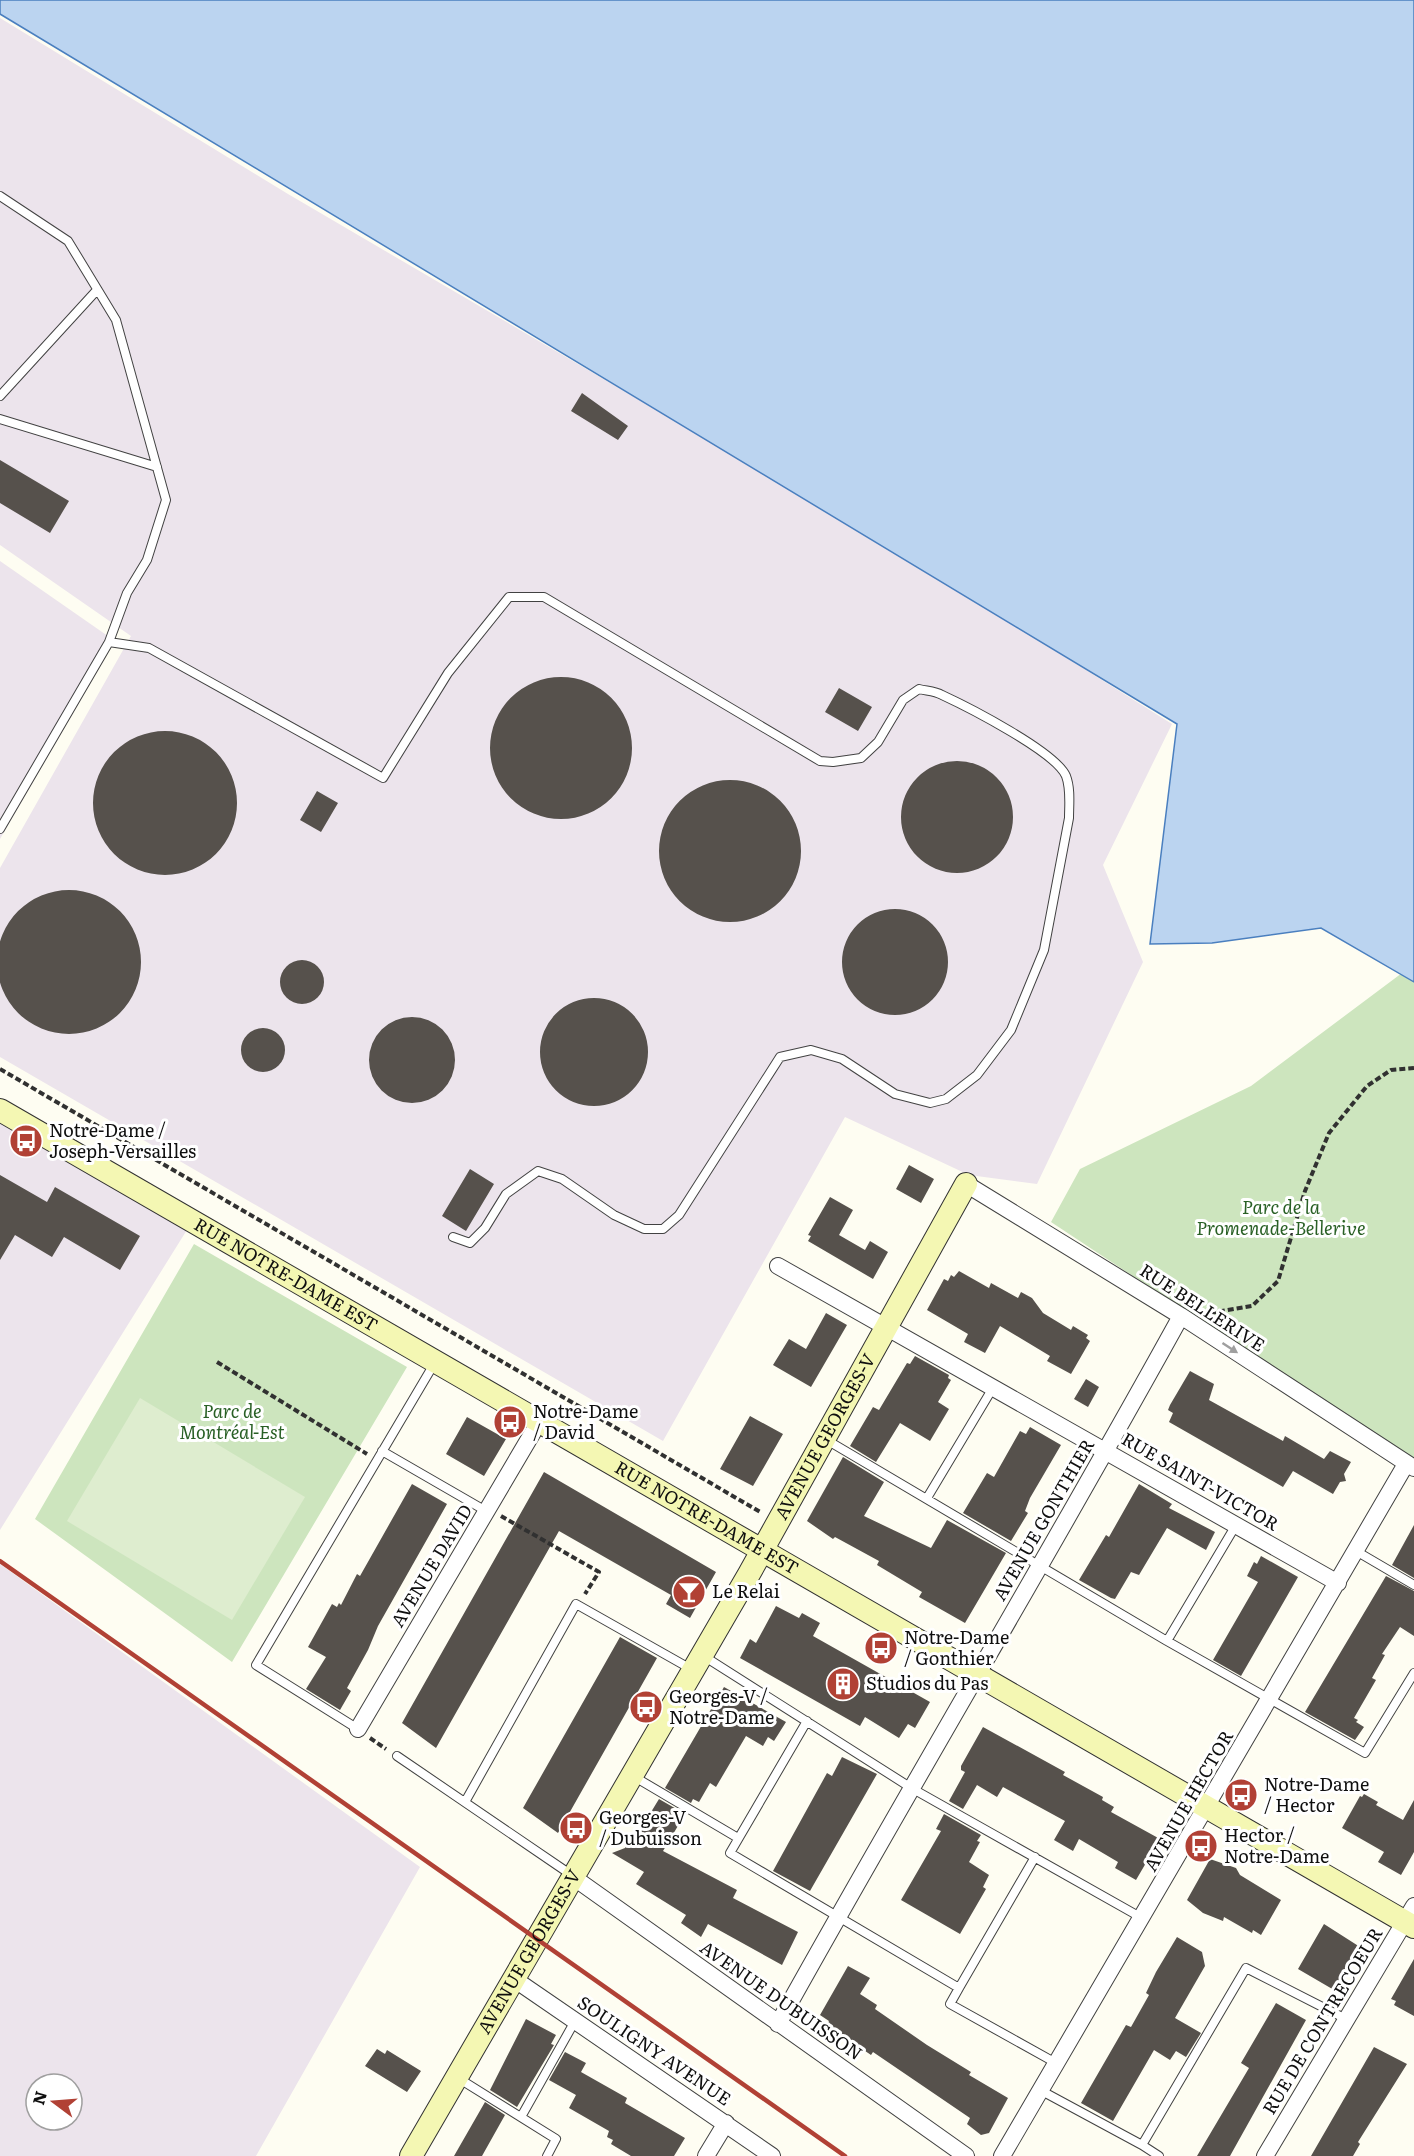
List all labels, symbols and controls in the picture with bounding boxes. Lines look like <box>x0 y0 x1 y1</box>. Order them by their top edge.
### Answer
place label: Notre-Dame / Joseph-Versailles <box>49 1116 196 1164</box>
bus stop icon: Notre-Dame / Joseph-Versailles <box>8 1123 44 1159</box>
park label: Parc de la Promenade-Bellerive <box>1196 1193 1366 1241</box>
street label: RUE NOTRE-DAME EST <box>190 1210 383 1338</box>
street label: RUE BELLERIVE <box>1135 1256 1271 1357</box>
one-way arrow <box>1221 1342 1237 1354</box>
street label: AVENUE GEORGES-V <box>767 1348 881 1524</box>
park label: Parc de Montréal-Est <box>179 1397 285 1445</box>
place label: Notre-Dame / David <box>533 1397 638 1445</box>
bus stop icon: Notre-Dame / David <box>492 1404 528 1440</box>
street label: RUE SAINT-VICTOR <box>1117 1425 1284 1537</box>
street label: AVENUE GONTHIER <box>985 1433 1100 1605</box>
street label: RUE NOTRE-DAME EST <box>610 1453 804 1581</box>
street label: AVENUE DAVID <box>383 1499 478 1632</box>
bar icon: Le Relai <box>671 1574 707 1610</box>
place label: Le Relai <box>712 1577 780 1604</box>
place label: Notre-Dame / Gonthier <box>904 1623 1009 1671</box>
bus stop icon: Notre-Dame / Gonthier <box>863 1630 899 1666</box>
building icon: Studios du Pas <box>825 1666 861 1702</box>
place label: Studios du Pas <box>866 1669 988 1696</box>
place label: Georges-V / Notre-Dame <box>669 1682 774 1730</box>
bus stop icon: Georges-V / Notre-Dame <box>628 1689 664 1725</box>
street label: AVENUE HECTOR <box>1136 1725 1239 1876</box>
place label: Notre-Dame / Hector <box>1264 1770 1369 1818</box>
bus stop icon: Notre-Dame / Hector <box>1223 1777 1259 1813</box>
place label: Georges-V / Dubuisson <box>599 1803 702 1851</box>
bus stop icon: Georges-V / Dubuisson <box>558 1810 594 1846</box>
place label: Hector / Notre-Dame <box>1224 1821 1329 1869</box>
bus stop icon: Hector / Notre-Dame <box>1183 1828 1219 1864</box>
street label: AVENUE GEORGES-V <box>470 1864 587 2039</box>
street label: RUE DE CONTRECOEUR <box>1255 1921 1388 2119</box>
street label: AVENUE DUBUISSON <box>695 1933 869 2066</box>
street label: SOULIGNY AVENUE <box>573 1988 737 2111</box>
north arrow <box>24 2072 84 2132</box>
text: N <box>25 2088 52 2107</box>

